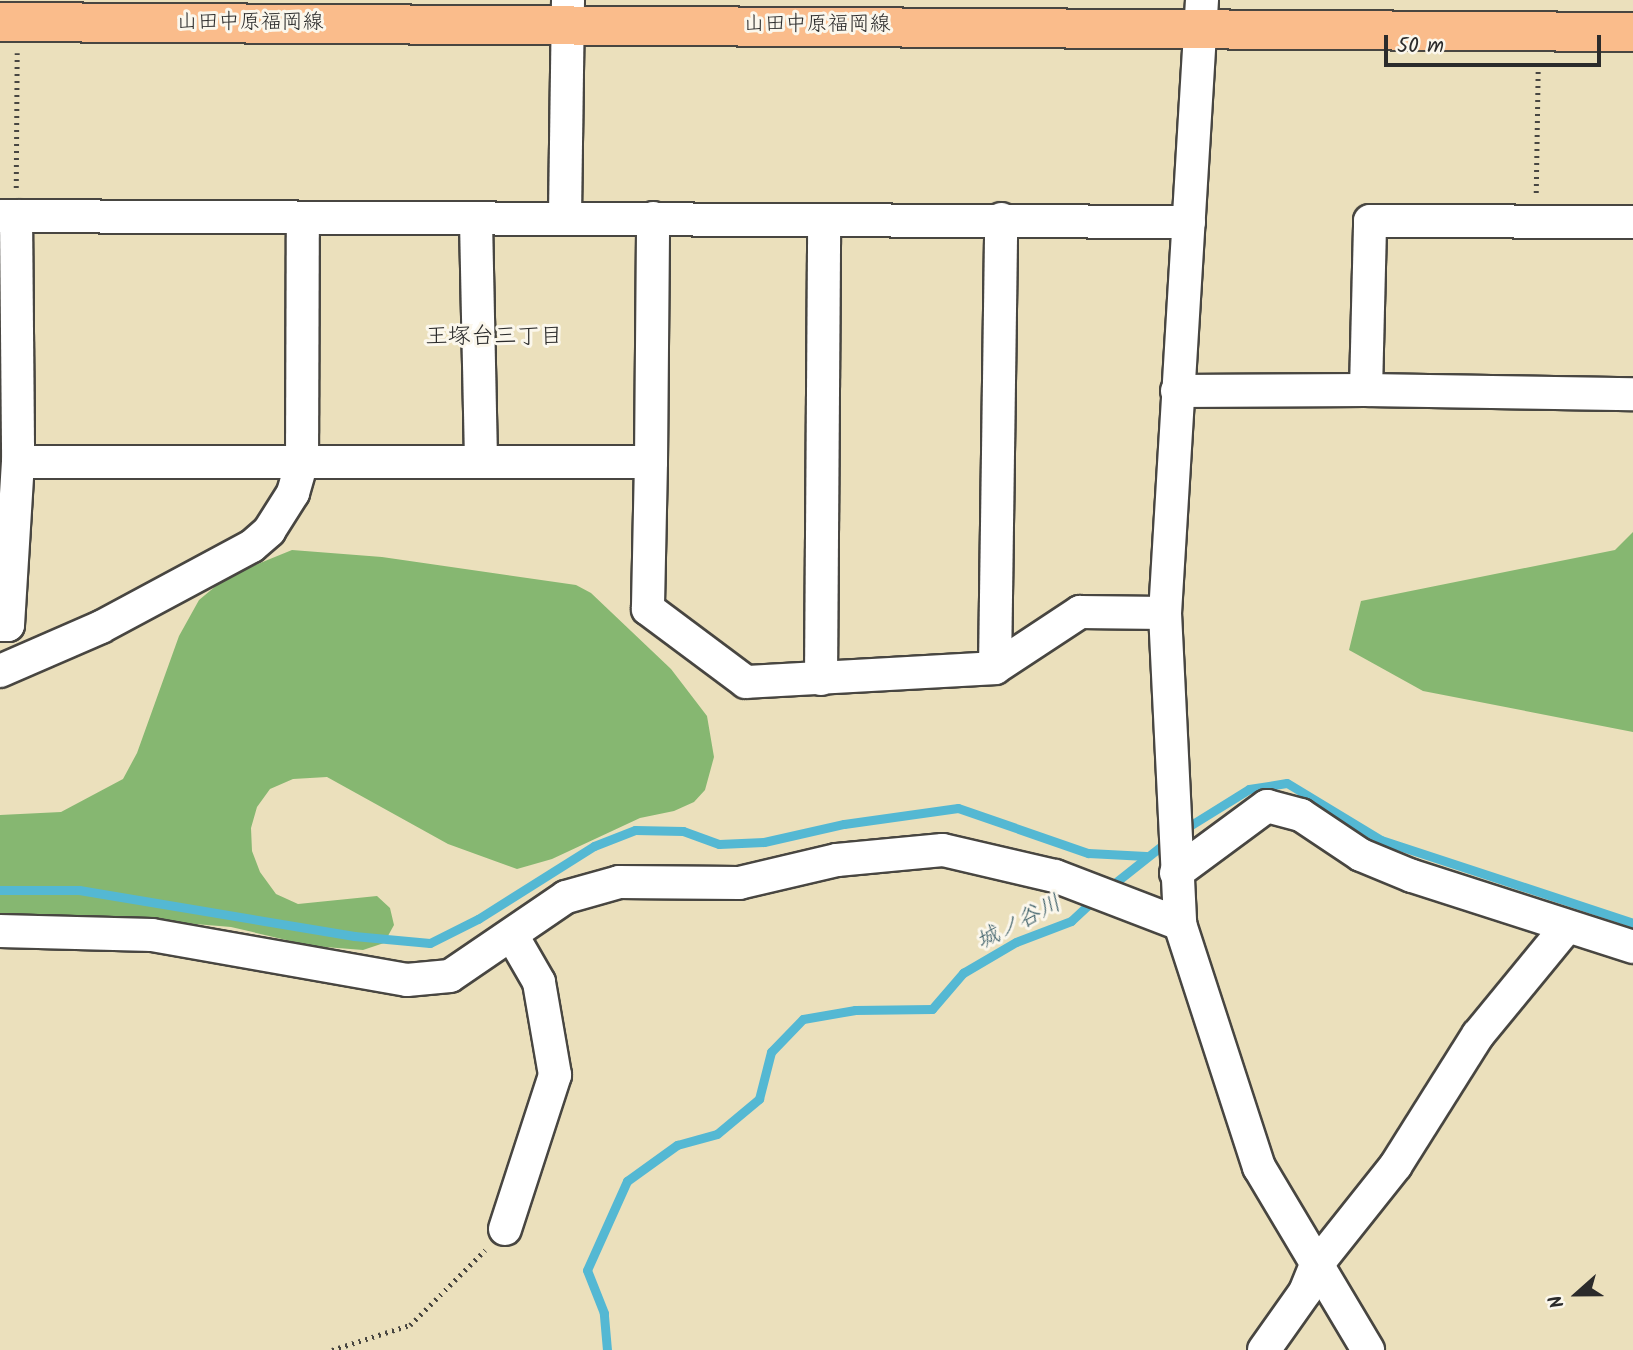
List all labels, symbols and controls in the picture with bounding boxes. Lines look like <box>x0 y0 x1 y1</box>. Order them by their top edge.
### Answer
street label: 山田中原福岡線 <box>177 10 323 36</box>
street label: 山田中原福岡線 <box>744 12 890 38</box>
scale bar <box>1388 21 1605 65</box>
text: 50 m <box>1397 30 1444 63</box>
district label: 王塚台三丁目 <box>425 323 563 351</box>
water label: 城ノ谷川 <box>972 890 1066 956</box>
north arrow <box>1542 1259 1612 1329</box>
text: N <box>1541 1291 1574 1313</box>

